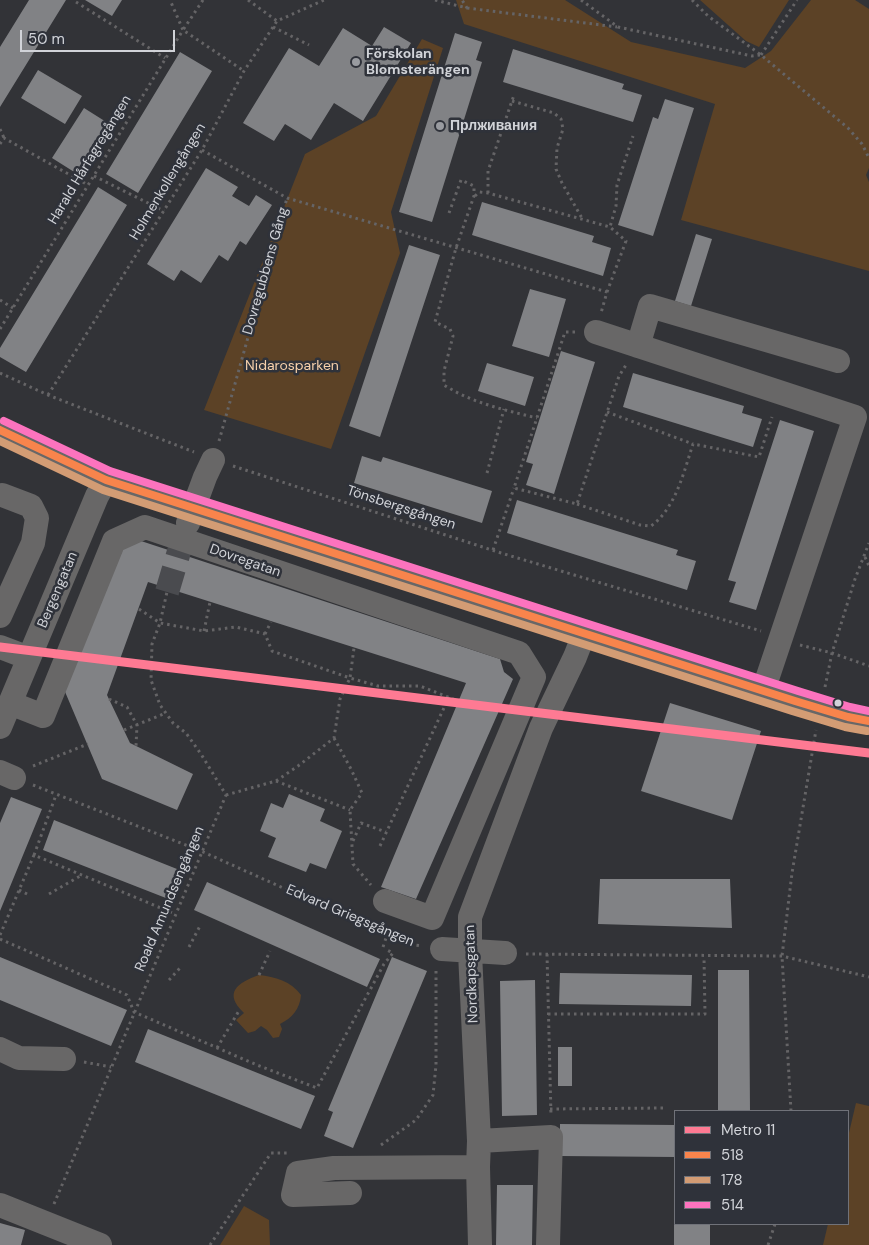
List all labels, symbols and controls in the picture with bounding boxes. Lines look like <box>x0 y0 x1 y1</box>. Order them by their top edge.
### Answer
scale bar <box>22 20 178 52</box>
text: 50 m <box>28 29 65 49</box>
place label: Förskolan Blomsterängen <box>366 46 470 78</box>
marker: Förskolan Blomsterängen <box>350 56 362 68</box>
street label: Harald Hårfagregången <box>45 92 135 228</box>
place label: Прлживания <box>450 118 537 134</box>
street label: Holmenkollengången <box>126 120 210 244</box>
marker: Прлживания <box>434 120 446 132</box>
street label: Dovregubbens Gång <box>240 205 292 337</box>
park label: Nidarosparken <box>245 358 339 374</box>
street label: Tönsbergsgången <box>344 482 458 534</box>
street label: Dovregatan <box>207 541 283 581</box>
street label: Bergengatan <box>34 549 82 631</box>
unlabelled marker <box>833 698 843 708</box>
street label: Roald Amundsengången <box>132 824 208 974</box>
street label: Edvard Griegsgången <box>283 881 417 951</box>
street label: Nordkapsgatan <box>462 925 482 1023</box>
legend <box>674 1110 849 1225</box>
text: Metro 11 <box>721 1120 775 1140</box>
text: 518 <box>721 1145 744 1165</box>
text: 178 <box>721 1170 743 1190</box>
text: 514 <box>721 1195 744 1215</box>

